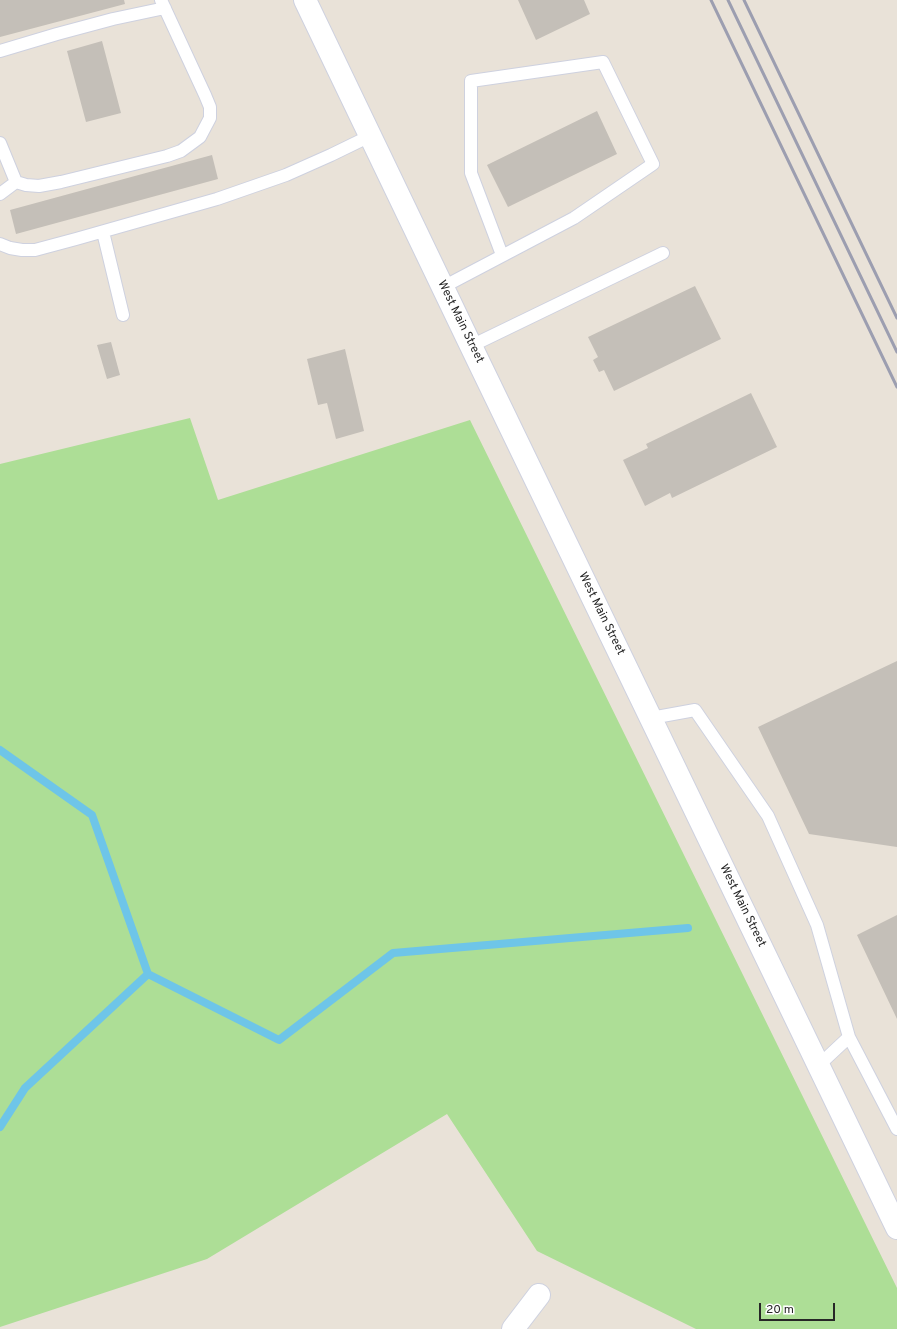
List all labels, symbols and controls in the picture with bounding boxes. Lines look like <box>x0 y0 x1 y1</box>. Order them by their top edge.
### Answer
street label: West Main Street <box>434 278 486 366</box>
street label: West Main Street <box>575 570 627 658</box>
street label: West Main Street <box>716 862 768 950</box>
scale bar <box>761 1295 837 1321</box>
text: 20 m <box>766 1302 794 1318</box>

